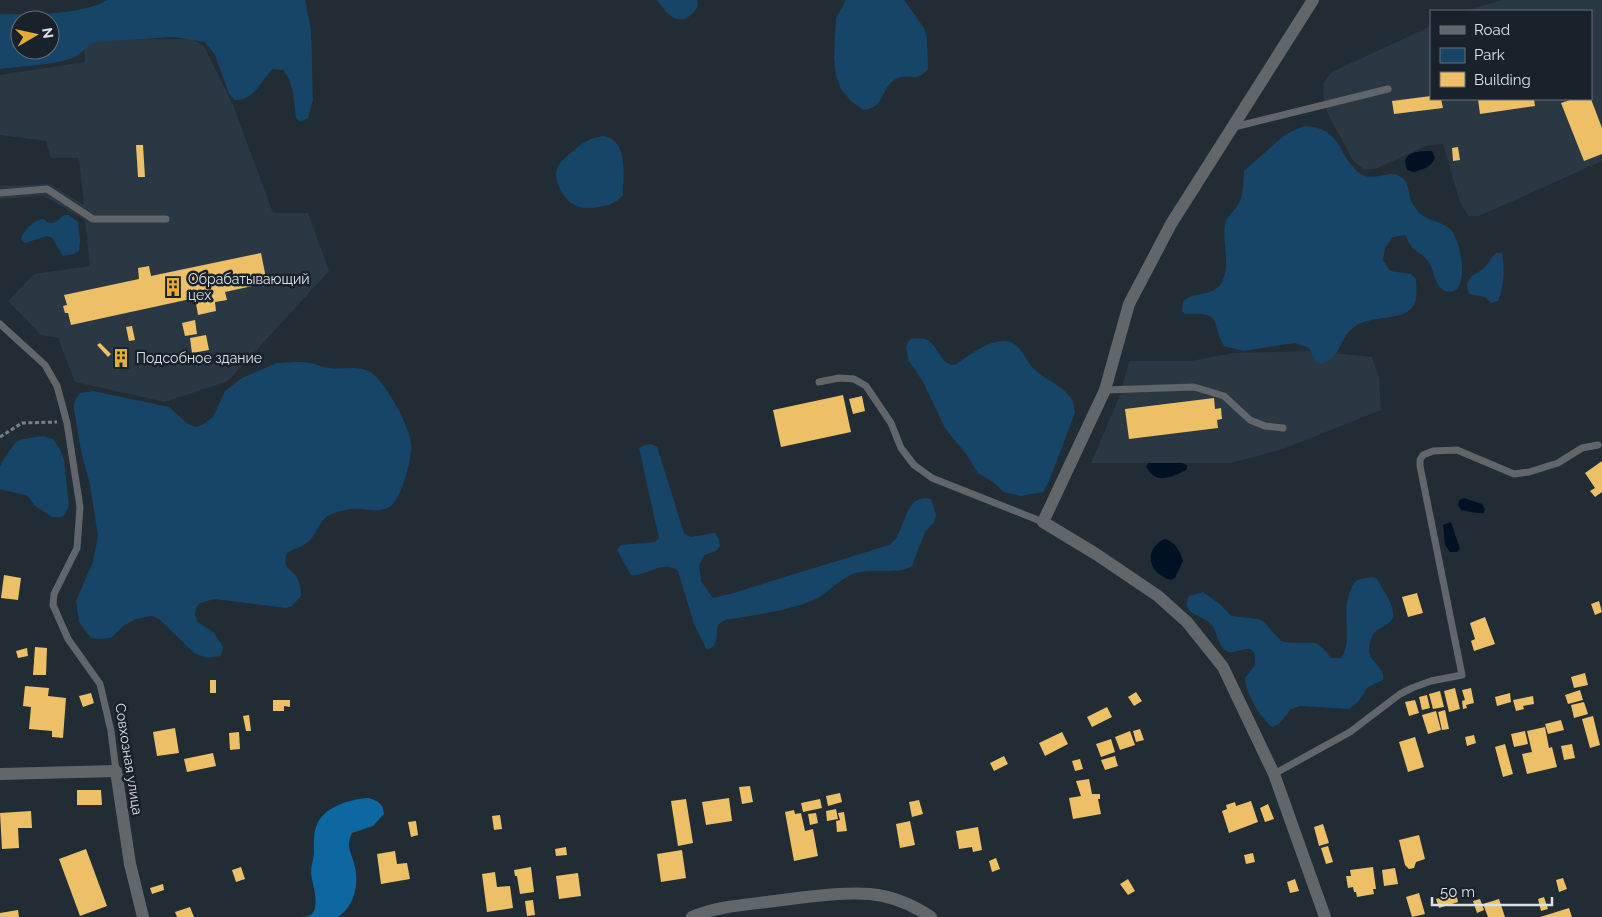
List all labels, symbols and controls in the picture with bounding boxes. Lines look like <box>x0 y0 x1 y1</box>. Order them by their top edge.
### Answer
north arrow <box>10 10 60 60</box>
legend <box>1430 10 1592 100</box>
text: Road <box>1474 21 1510 39</box>
text: N <box>39 26 57 39</box>
text: Park <box>1474 46 1505 64</box>
text: Building <box>1474 71 1531 89</box>
place label: Обрабатывающий цех <box>188 271 310 303</box>
building icon: Обрабатывающий цех <box>162 276 184 298</box>
building icon: Подсобное здание <box>110 347 132 369</box>
place label: Подсобное здание <box>136 350 262 366</box>
street label: Совхозная улица <box>112 702 146 816</box>
scale bar <box>1432 874 1552 906</box>
text: 50 m <box>1440 883 1475 901</box>

